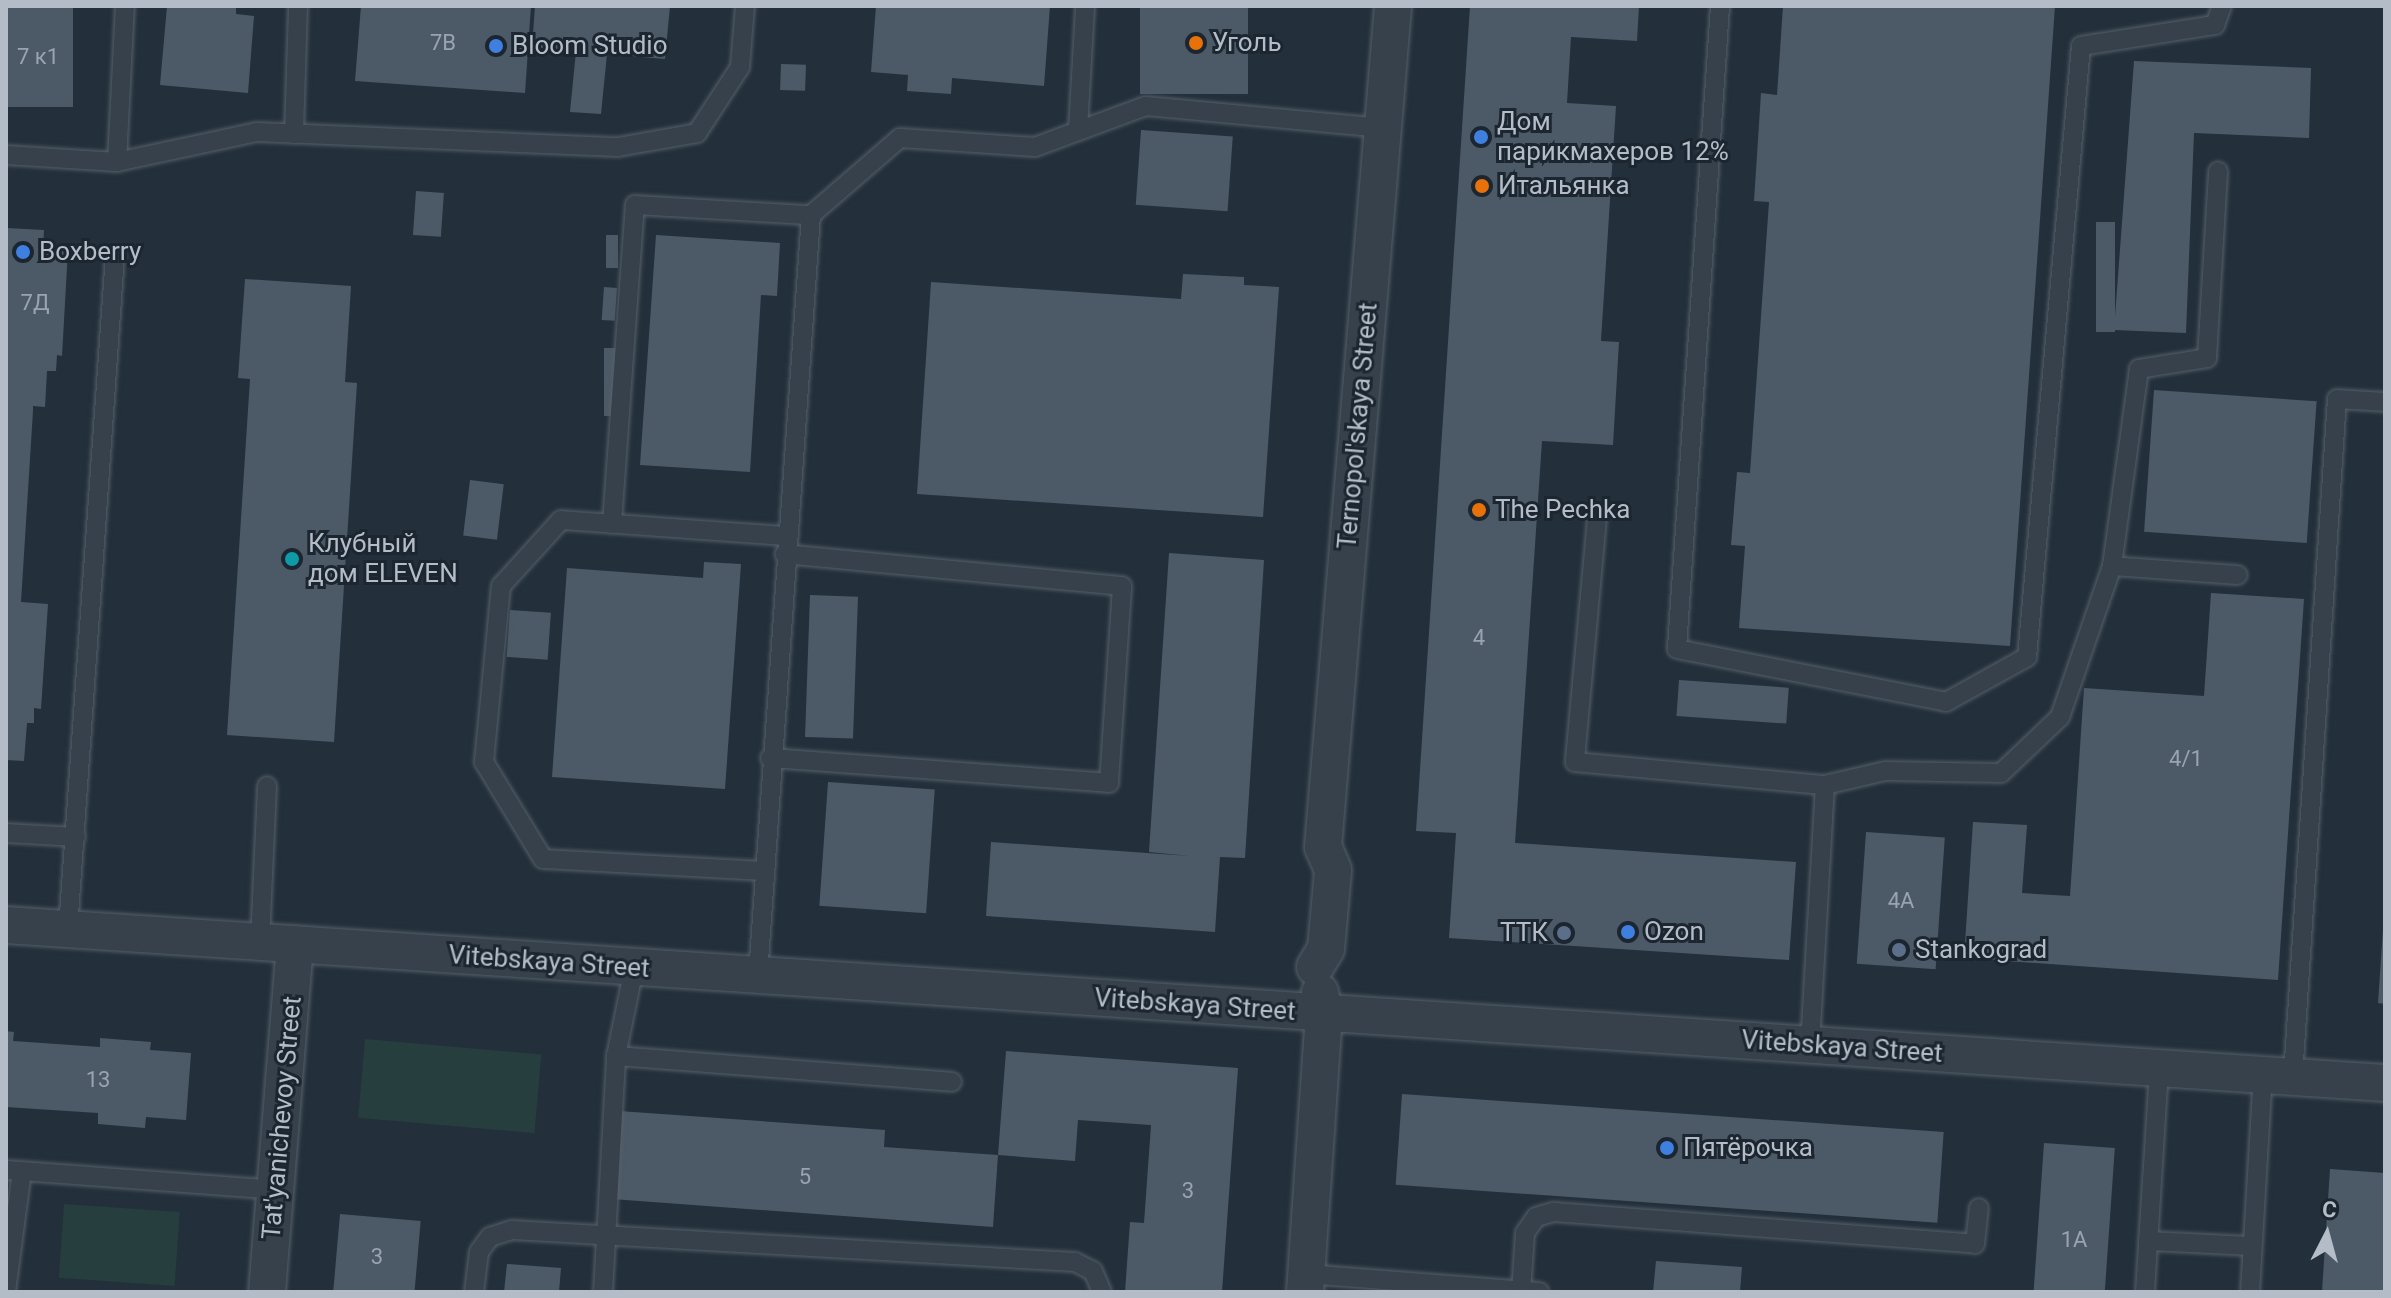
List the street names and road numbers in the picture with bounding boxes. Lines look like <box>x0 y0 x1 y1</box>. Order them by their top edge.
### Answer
street label: Ternopol'skaya Street <box>1332 302 1384 550</box>
street label: Vitebskaya Street <box>447 939 651 985</box>
street label: Vitebskaya Street <box>1093 982 1297 1028</box>
street label: Tat'yanichevoy Street <box>256 995 308 1241</box>
street label: Vitebskaya Street <box>1740 1024 1944 1070</box>

